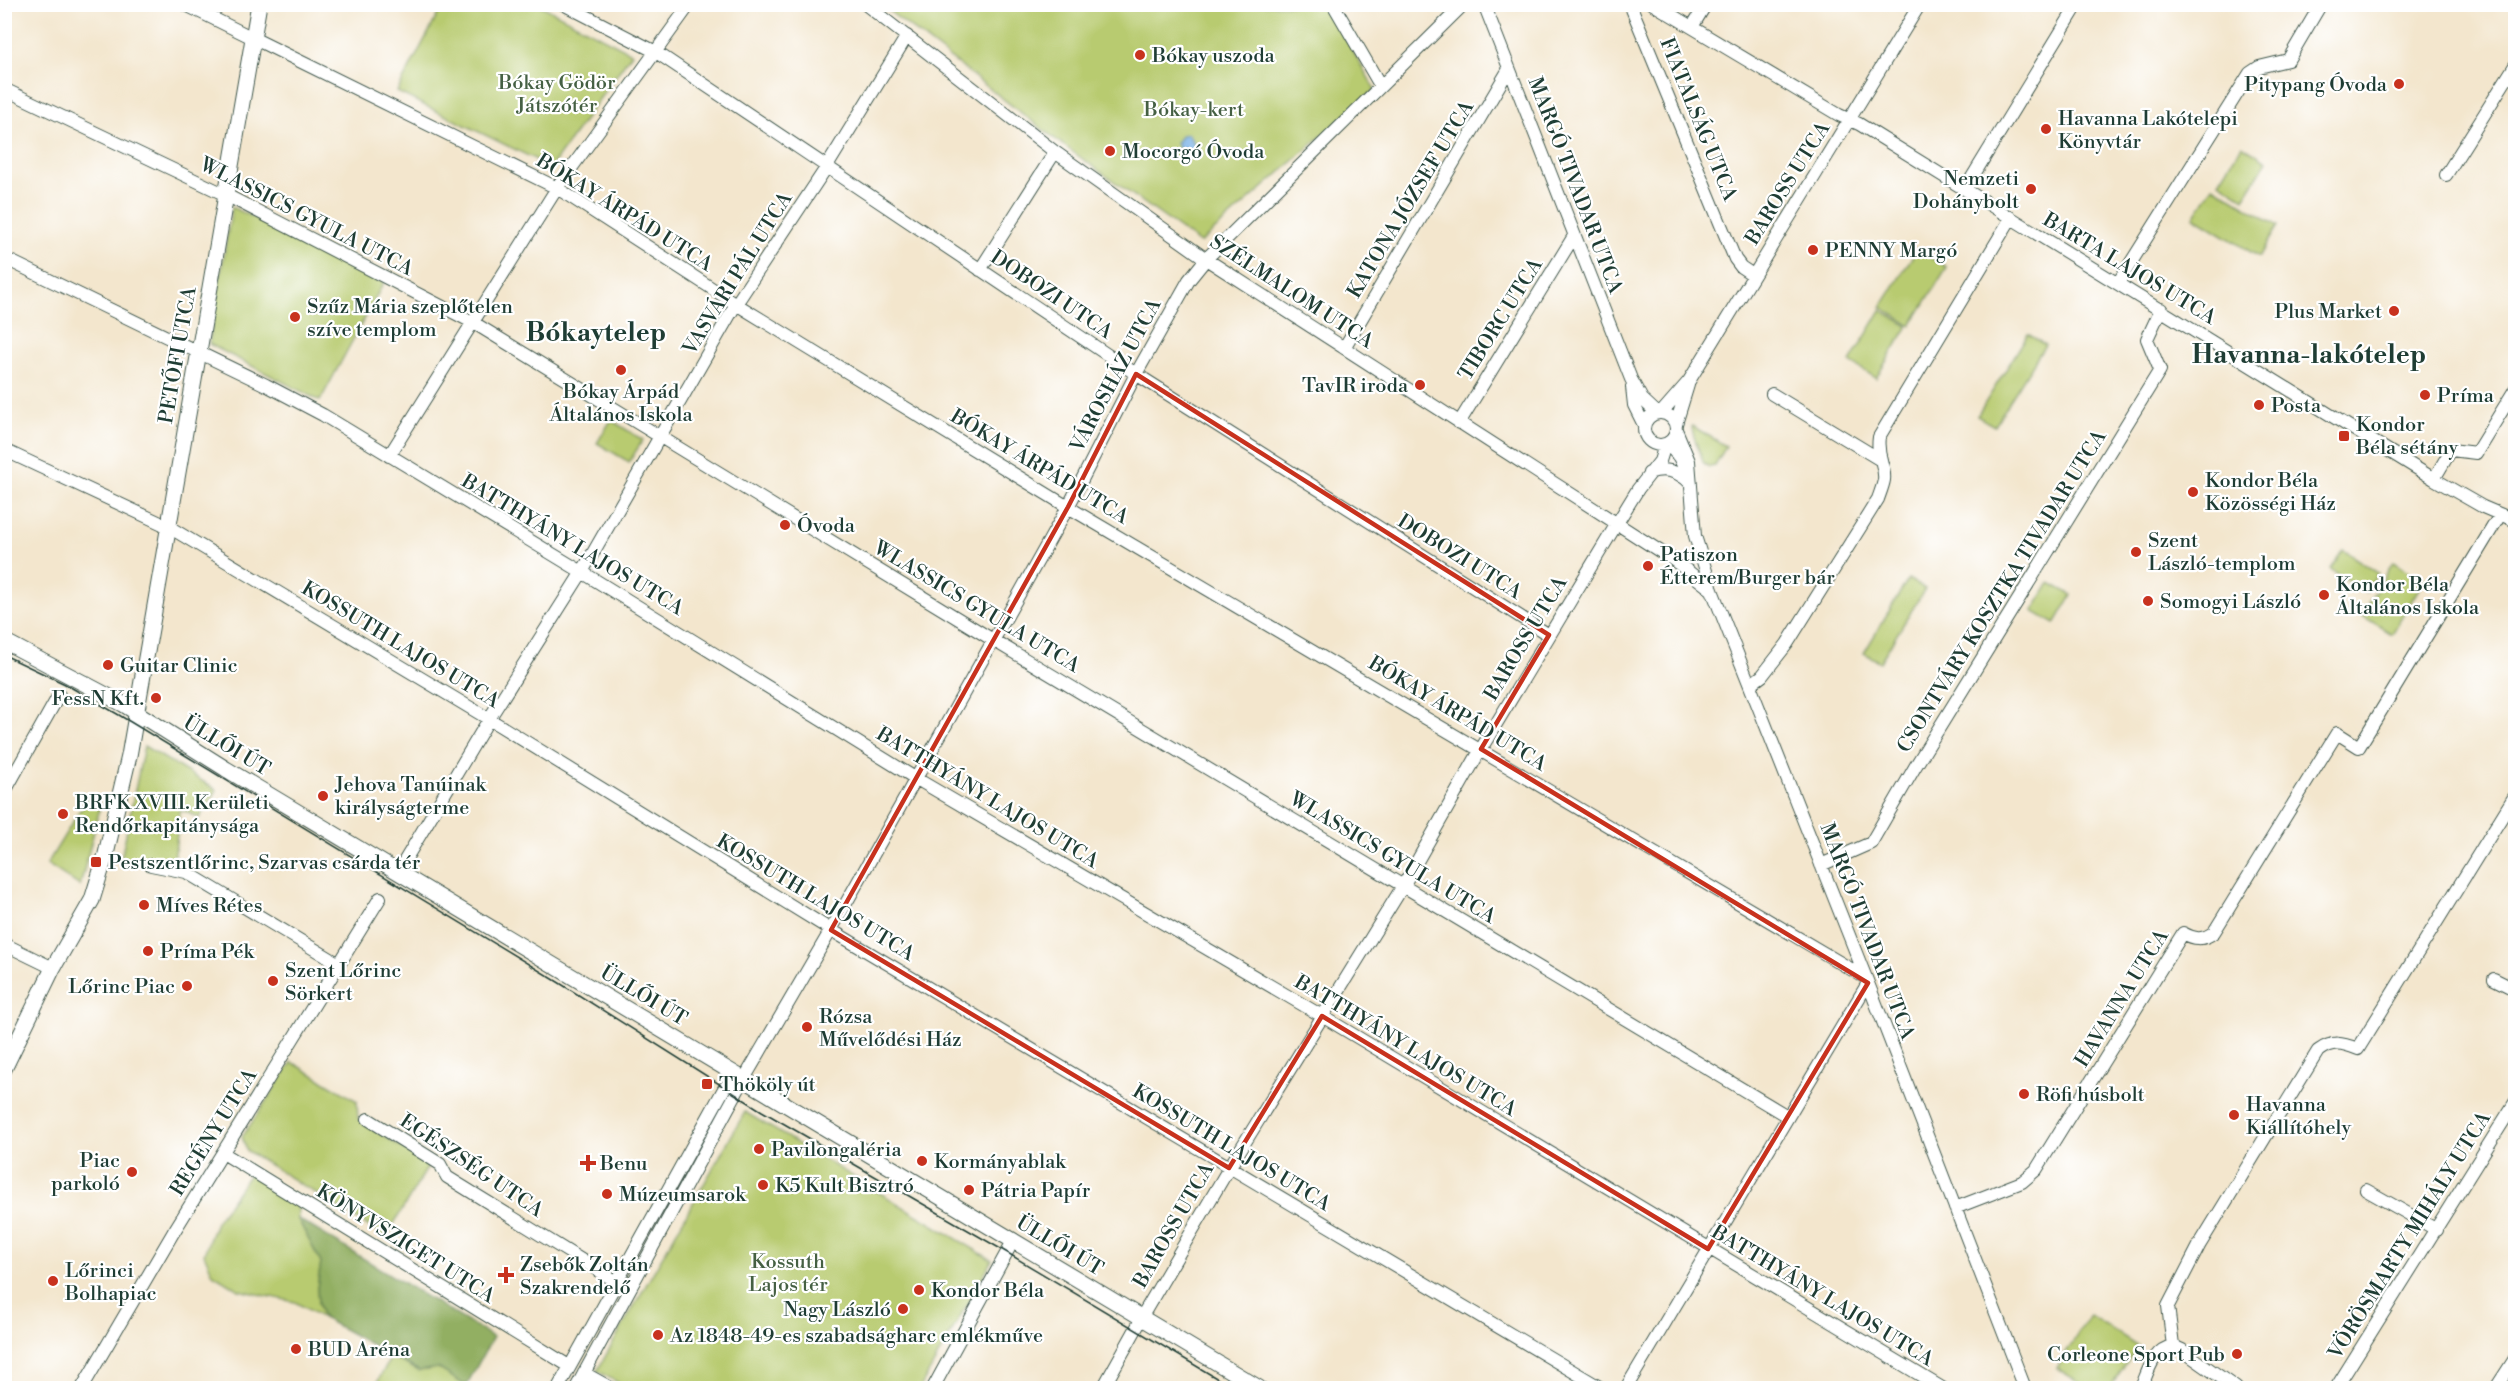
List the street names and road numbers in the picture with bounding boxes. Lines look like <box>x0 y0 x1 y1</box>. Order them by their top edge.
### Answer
street label: FIATALSÁG UTCA <box>1653 34 1743 206</box>
street label: MARGÓ TIVADAR UTCA <box>1522 73 1629 299</box>
street label: KATONA JÓZSEF UTCA <box>1342 95 1481 303</box>
street label: BAROSS UTCA <box>1740 116 1837 251</box>
street label: BÓKAY ÁRPÁD UTCA <box>531 147 719 278</box>
street label: WLASSICS GYULA UTCA <box>194 152 418 283</box>
street label: VASVÁRI PÁL UTCA <box>677 186 799 361</box>
street label: BARTA LAJOS UTCA <box>2037 207 2221 331</box>
street label: SZÉLMALOM UTCA <box>1205 229 1379 355</box>
street label: DOBOZI UTCA <box>985 245 1118 346</box>
street label: TIBORC UTCA <box>1454 253 1549 386</box>
street label: PETŐFI UTCA <box>153 283 203 426</box>
street label: VÁROSHÁZ UTCA <box>1064 293 1168 458</box>
street label: BÓKAY ÁRPÁD UTCA <box>945 403 1134 531</box>
street label: CSONTVÁRY KOSZTKA TIVADAR UTCA <box>1891 424 2113 758</box>
street label: BATTHYÁNY LAJOS UTCA <box>456 468 689 622</box>
street label: DOBOZI UTCA <box>1392 509 1527 606</box>
street label: WLASSICS GYULA UTCA <box>868 535 1085 679</box>
street label: BAROSS UTCA <box>1479 571 1574 706</box>
street label: KOSSUTH LAJOS UTCA <box>297 576 505 715</box>
street label: BÓKAY ÁRPÁD UTCA <box>1363 650 1552 778</box>
street label: ÜLLŐI ÚT <box>178 710 275 782</box>
street label: BATTHYÁNY LAJOS UTCA <box>871 721 1104 875</box>
street label: WLASSICS GYULA UTCA <box>1284 786 1501 930</box>
street label: MARGÓ TIVADAR UTCA <box>1814 819 1921 1045</box>
street label: KOSSUTH LAJOS UTCA <box>712 829 920 968</box>
street label: HAVANNA UTCA <box>2070 924 2175 1072</box>
street label: ÜLLŐI ÚT <box>595 960 692 1032</box>
street label: BATTHYÁNY LAJOS UTCA <box>1289 969 1522 1123</box>
street label: REGÉNY UTCA <box>164 1063 264 1201</box>
street label: KOSSUTH LAJOS UTCA <box>1128 1079 1336 1218</box>
street label: VÖRÖSMARTY MIHÁLY UTCA <box>2322 1106 2498 1365</box>
street label: EGÉSZSÉG UTCA <box>395 1108 549 1224</box>
street label: BAROSS UTCA <box>1128 1158 1221 1294</box>
street label: KÖNYVSZIGET UTCA <box>311 1178 501 1310</box>
street label: ÜLLŐI ÚT <box>1011 1210 1108 1282</box>
street label: BATTHYÁNY LAJOS UTCA <box>1706 1219 1939 1373</box>

